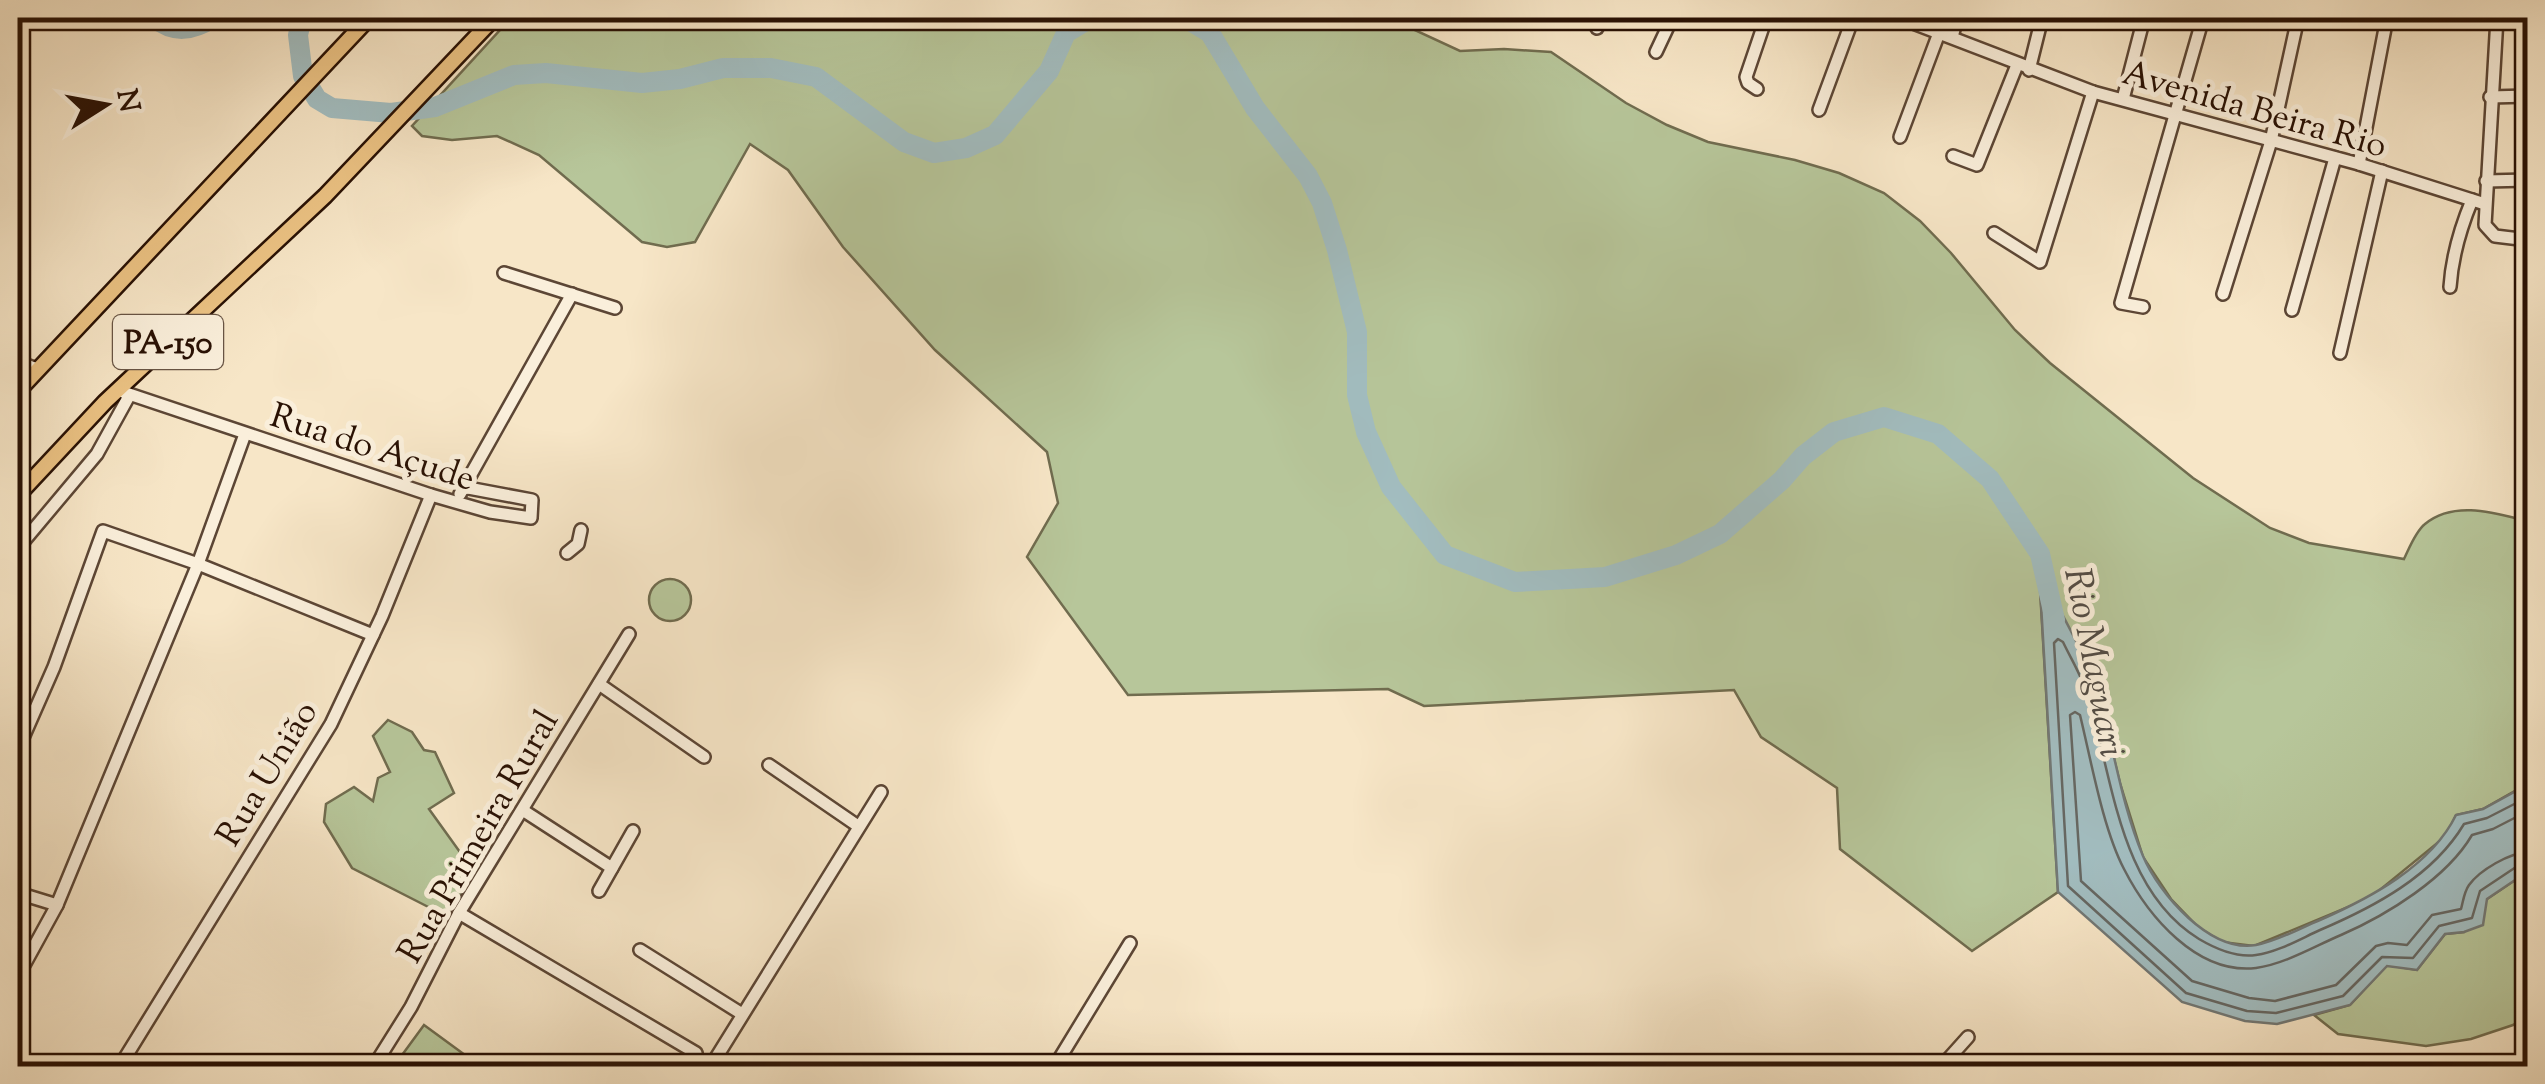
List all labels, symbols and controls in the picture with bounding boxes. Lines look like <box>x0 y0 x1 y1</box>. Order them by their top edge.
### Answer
street label: Avenida Beira Rio <box>2116 49 2392 173</box>
north arrow <box>55 55 155 155</box>
text: N <box>105 86 148 116</box>
road number: PA-150 <box>113 315 223 369</box>
street label: Rua do Açude <box>263 392 481 506</box>
water label: Rio Maguari <box>2047 564 2137 762</box>
street label: Rua União <box>205 692 333 857</box>
street label: Rua Primeira Rural <box>387 701 573 974</box>

